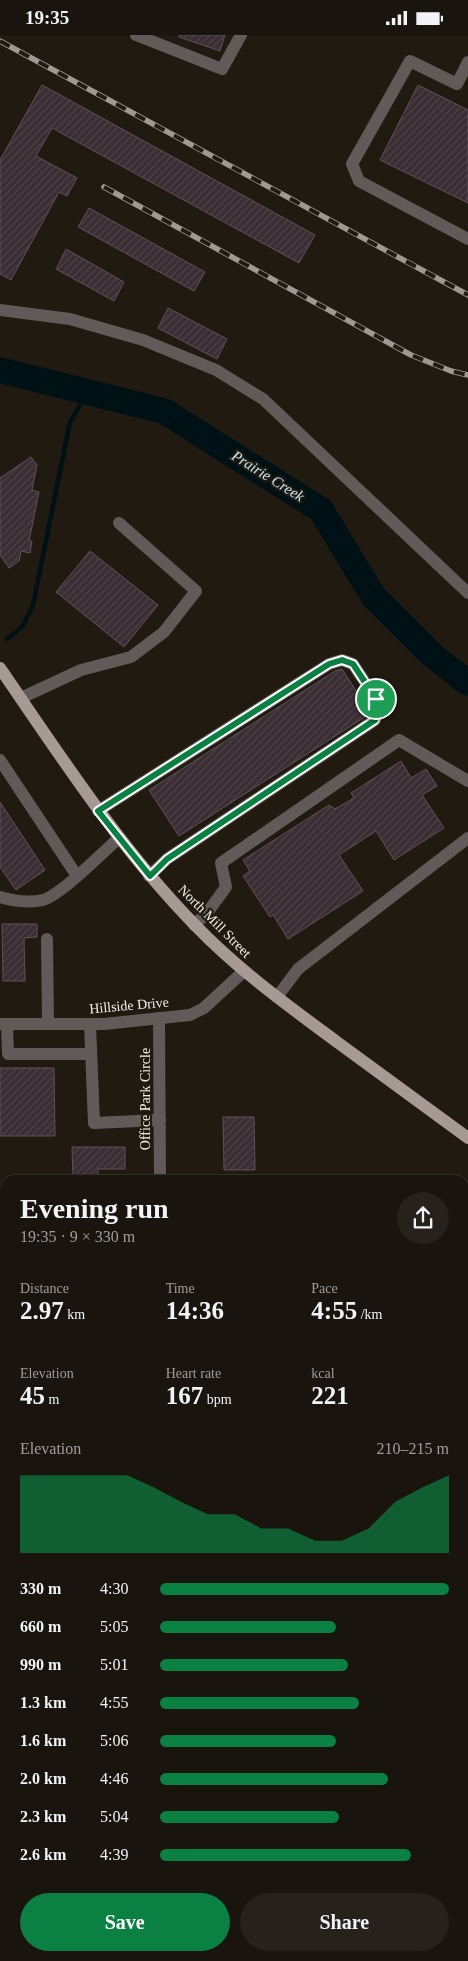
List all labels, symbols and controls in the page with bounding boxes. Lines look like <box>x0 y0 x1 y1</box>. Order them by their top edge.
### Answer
text: 19:35 <box>25 7 69 28</box>
water label: Prairie Creek <box>228 447 307 505</box>
pin <box>355 678 397 720</box>
icon: arrive <box>362 685 390 713</box>
street label: North Mill Street <box>175 882 254 961</box>
street label: Hillside Drive <box>89 995 169 1016</box>
street label: Office Park Circle <box>138 1048 153 1150</box>
button: share <box>397 1192 449 1244</box>
text: Evening run <box>20 1193 169 1224</box>
text: 19:35 · 9 × 330 m <box>20 1228 135 1245</box>
text: Distance <box>20 1281 69 1296</box>
text: Time <box>166 1281 195 1296</box>
text: Pace <box>311 1281 338 1296</box>
text: 2.97 <box>20 1297 64 1324</box>
text: 14:36 <box>166 1297 224 1324</box>
text: 4:55 <box>311 1297 357 1324</box>
text: km <box>64 1307 85 1322</box>
text: /km <box>357 1307 382 1322</box>
text: Elevation <box>20 1366 74 1381</box>
text: Heart rate <box>166 1366 221 1381</box>
text: kcal <box>311 1366 335 1381</box>
text: 45 <box>20 1382 45 1409</box>
text: 167 <box>166 1382 203 1409</box>
text: 221 <box>311 1382 349 1409</box>
text: m <box>45 1392 59 1407</box>
text: bpm <box>203 1392 232 1407</box>
text: Elevation <box>20 1440 81 1457</box>
text: 210–215 m <box>377 1440 449 1457</box>
text: 330 m <box>20 1580 61 1597</box>
text: 4:30 <box>100 1580 128 1597</box>
text: 660 m <box>20 1618 61 1635</box>
text: 5:05 <box>100 1618 128 1635</box>
text: 990 m <box>20 1656 61 1673</box>
text: 5:01 <box>100 1656 128 1673</box>
text: 1.3 km <box>20 1694 66 1711</box>
text: 4:55 <box>100 1694 128 1711</box>
text: 1.6 km <box>20 1732 66 1749</box>
text: 5:06 <box>100 1732 128 1749</box>
text: 2.0 km <box>20 1770 66 1787</box>
text: 4:46 <box>100 1770 128 1787</box>
text: 2.3 km <box>20 1808 66 1825</box>
text: 5:04 <box>100 1808 128 1825</box>
text: 2.6 km <box>20 1846 66 1863</box>
text: 4:39 <box>100 1846 128 1863</box>
button: Save <box>20 1893 230 1951</box>
button: Share <box>240 1893 449 1951</box>

